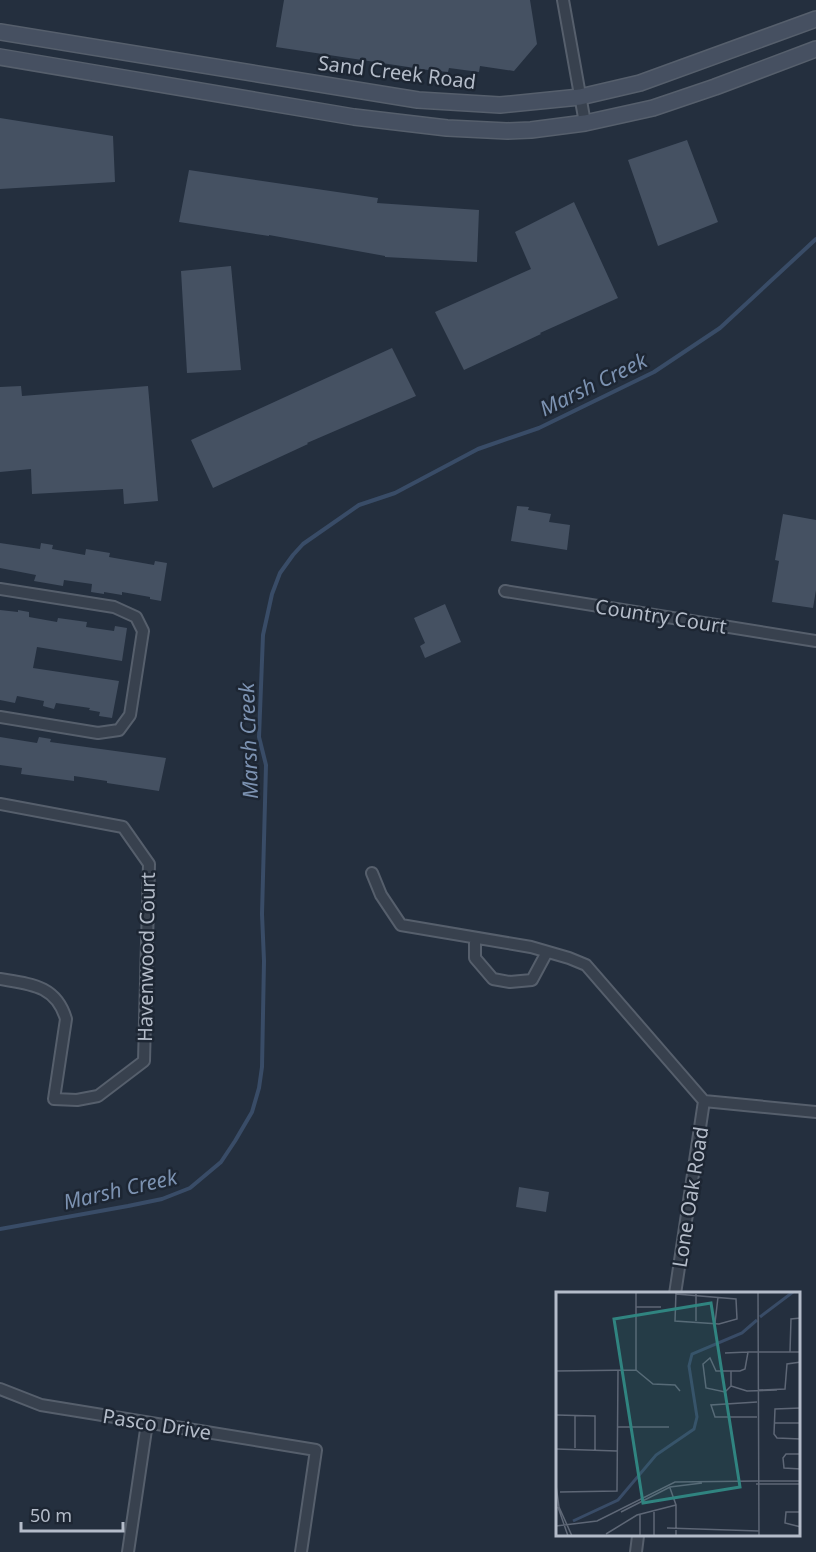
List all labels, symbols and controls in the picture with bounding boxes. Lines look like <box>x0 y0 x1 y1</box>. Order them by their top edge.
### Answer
street label: Sand Creek Road <box>316 49 478 95</box>
water label: Marsh Creek <box>535 345 653 422</box>
street label: Country Court <box>593 592 729 640</box>
water label: Marsh Creek <box>232 681 264 800</box>
street label: Havenwood Court <box>131 872 161 1042</box>
street label: Lone Oak Road <box>666 1125 714 1269</box>
water label: Marsh Creek <box>60 1162 181 1216</box>
inset map <box>556 1292 801 1537</box>
street label: Pasco Drive <box>101 1402 213 1446</box>
scale bar <box>21 1495 123 1533</box>
text: 50 m <box>30 1503 72 1527</box>

